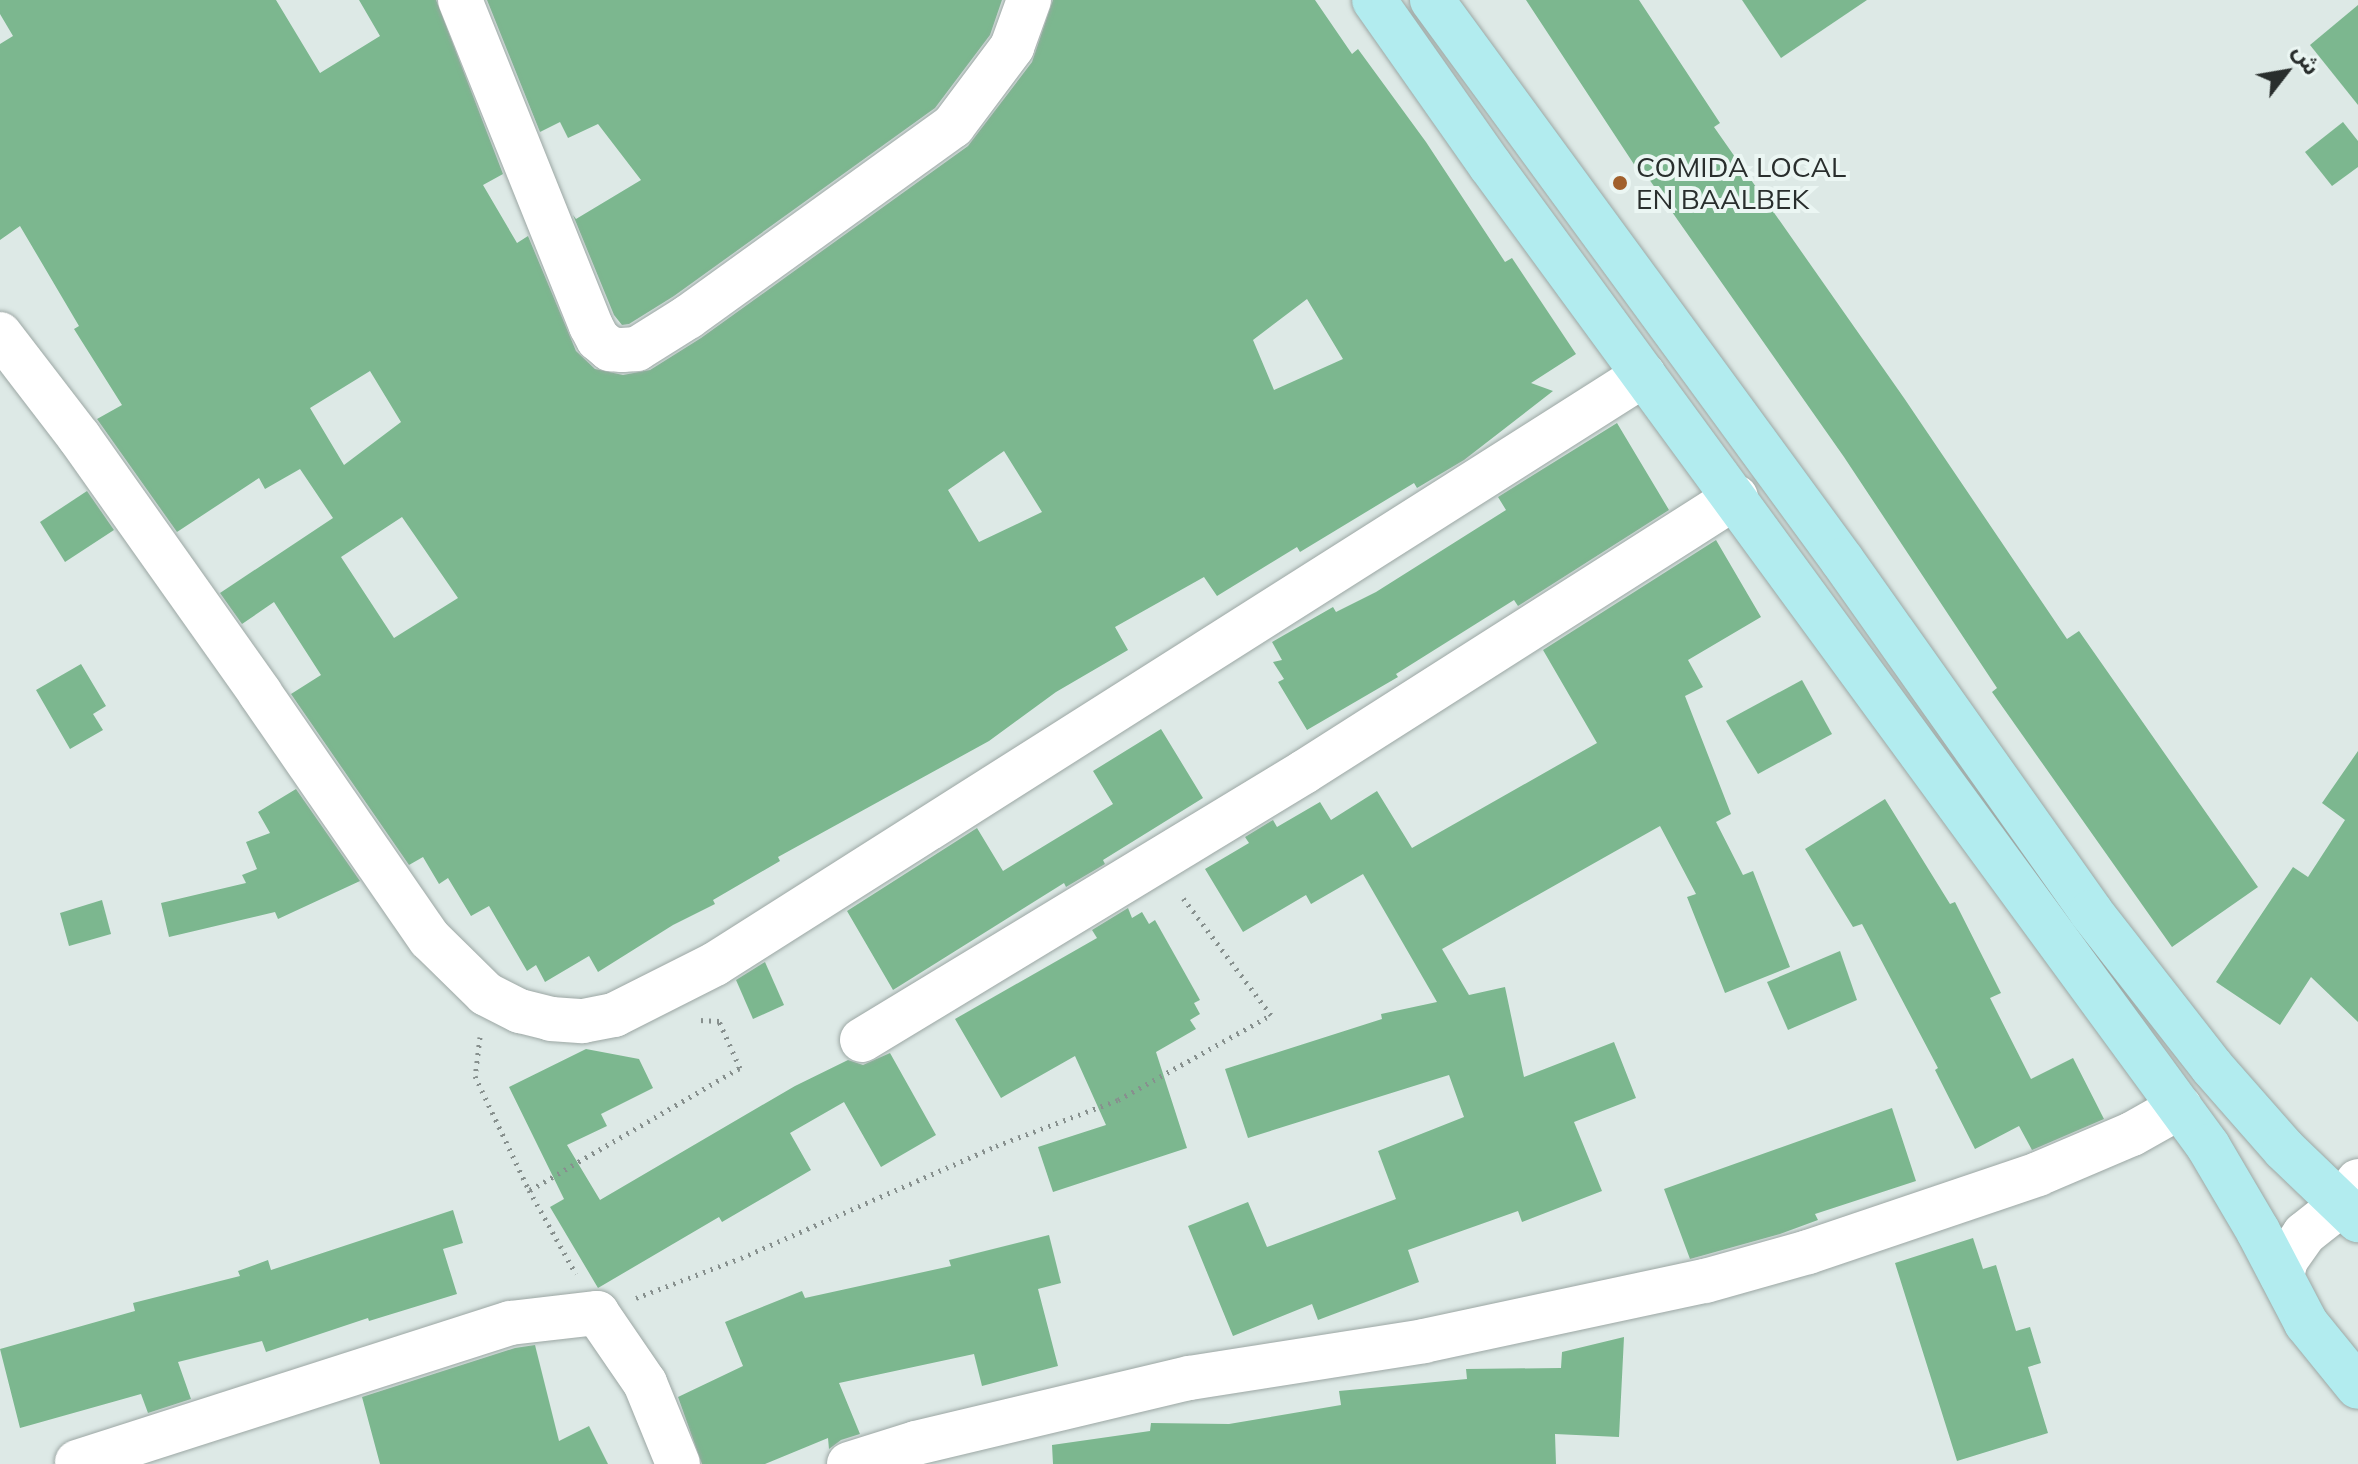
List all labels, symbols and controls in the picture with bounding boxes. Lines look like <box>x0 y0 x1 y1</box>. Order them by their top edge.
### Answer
north arrow <box>2246 32 2326 112</box>
text: ش <box>2287 40 2326 80</box>
place label: COMIDA LOCAL EN BAALBEK <box>1636 150 1846 216</box>
marker: COMIDA LOCAL EN BAALBEK <box>1611 174 1629 192</box>

